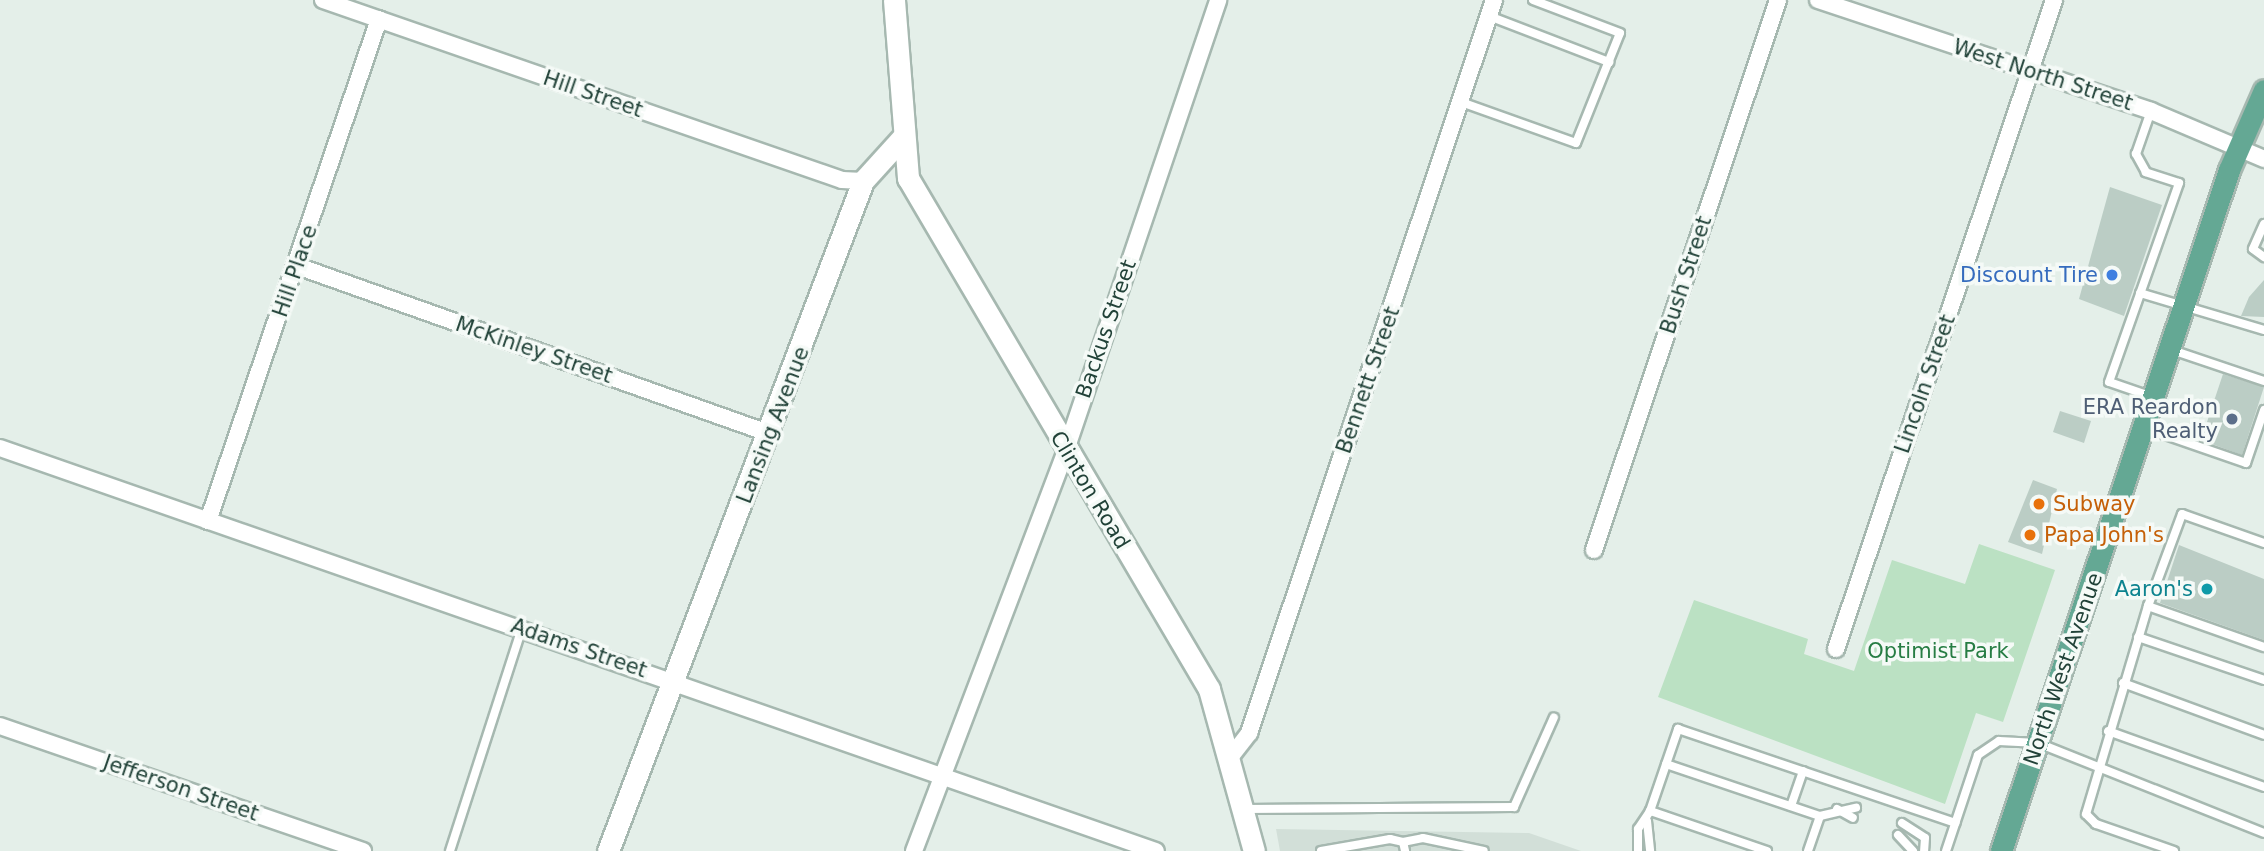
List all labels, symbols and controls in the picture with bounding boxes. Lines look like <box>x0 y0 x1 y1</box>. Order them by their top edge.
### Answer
street label: West North Street <box>1950 34 2136 116</box>
street label: Hill Street <box>540 65 646 123</box>
street label: Bush Street <box>1655 213 1717 337</box>
street label: Hill Place <box>267 222 323 320</box>
street label: Backus Street <box>1070 256 1142 402</box>
place label: Discount Tire <box>1960 262 2098 288</box>
marker: Discount Tire <box>2104 267 2120 283</box>
street label: Bennett Street <box>1331 303 1405 457</box>
street label: McKinley Street <box>452 311 616 389</box>
street label: Lincoln Street <box>1890 311 1960 457</box>
street label: Lansing Avenue <box>731 343 815 507</box>
place label: ERA Reardon Realty <box>2083 394 2218 444</box>
marker: ERA Reardon Realty <box>2224 411 2240 427</box>
street label: Clinton Road <box>1045 426 1135 554</box>
place label: Subway <box>2053 491 2135 517</box>
marker: Subway <box>2031 496 2047 512</box>
place label: Papa John's <box>2044 522 2164 548</box>
marker: Papa John's <box>2022 527 2038 543</box>
street label: North West Avenue <box>2018 570 2108 768</box>
place label: Aaron's <box>2115 576 2193 602</box>
marker: Aaron's <box>2199 581 2215 597</box>
street label: Adams Street <box>508 613 650 683</box>
park label: Optimist Park <box>1867 638 2009 664</box>
street label: Jefferson Street <box>100 750 262 826</box>

